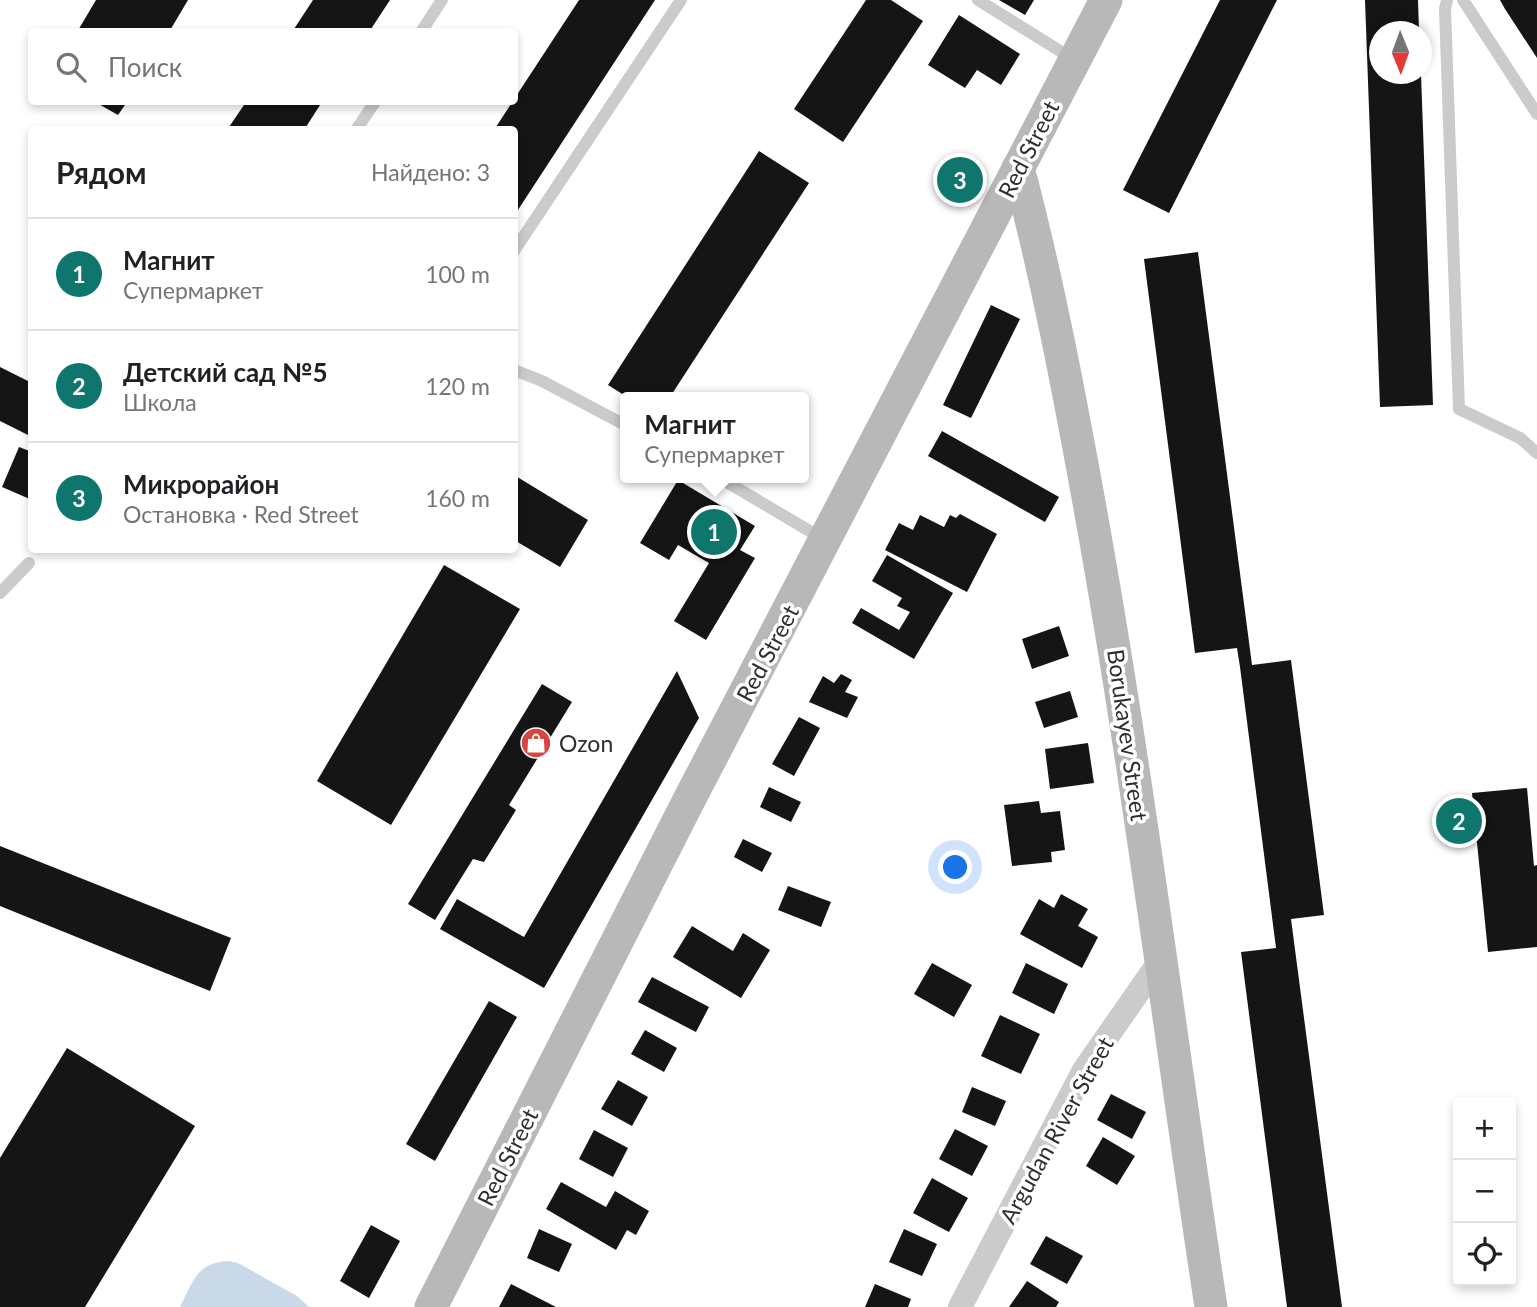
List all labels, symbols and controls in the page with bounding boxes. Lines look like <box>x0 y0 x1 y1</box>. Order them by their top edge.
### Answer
north arrow <box>1369 21 1432 84</box>
search box <box>28 28 518 105</box>
icon: search <box>52 48 90 86</box>
text: Поиск <box>108 51 182 83</box>
street label: Red Street <box>992 95 1065 202</box>
text: Рядом <box>56 154 146 190</box>
pin: 3 <box>937 154 983 206</box>
text: Найдено: 3 <box>371 158 490 186</box>
text: Магнит <box>123 244 215 276</box>
text: 1 <box>72 260 86 288</box>
text: 100 m <box>425 260 490 288</box>
text: Супермаркет <box>123 276 263 304</box>
text: Детский сад №5 <box>123 356 328 388</box>
text: 2 <box>72 372 86 400</box>
text: 120 m <box>425 372 490 400</box>
text: Школа <box>123 388 197 416</box>
popup <box>620 392 809 483</box>
text: Магнит <box>644 408 736 440</box>
text: Супермаркет <box>644 440 785 468</box>
text: Микрорайон <box>123 468 279 500</box>
text: 3 <box>72 484 86 512</box>
text: 160 m <box>425 484 490 512</box>
text: Остановка · Red Street <box>123 500 359 528</box>
pin: 1 <box>691 506 737 558</box>
street label: Red Street <box>730 599 804 706</box>
street label: Borukayev Street <box>1102 647 1154 823</box>
shop icon: Ozon <box>519 726 553 760</box>
place label: Ozon <box>559 729 613 757</box>
pin: 2 <box>1436 795 1482 847</box>
your location <box>938 850 972 884</box>
street label: Argudan River Street <box>993 1031 1119 1228</box>
map controls <box>1453 1097 1516 1286</box>
button: + <box>1453 1097 1516 1160</box>
street label: Red Street <box>471 1103 544 1210</box>
button: − <box>1453 1160 1516 1223</box>
button: locate <box>1453 1223 1516 1286</box>

